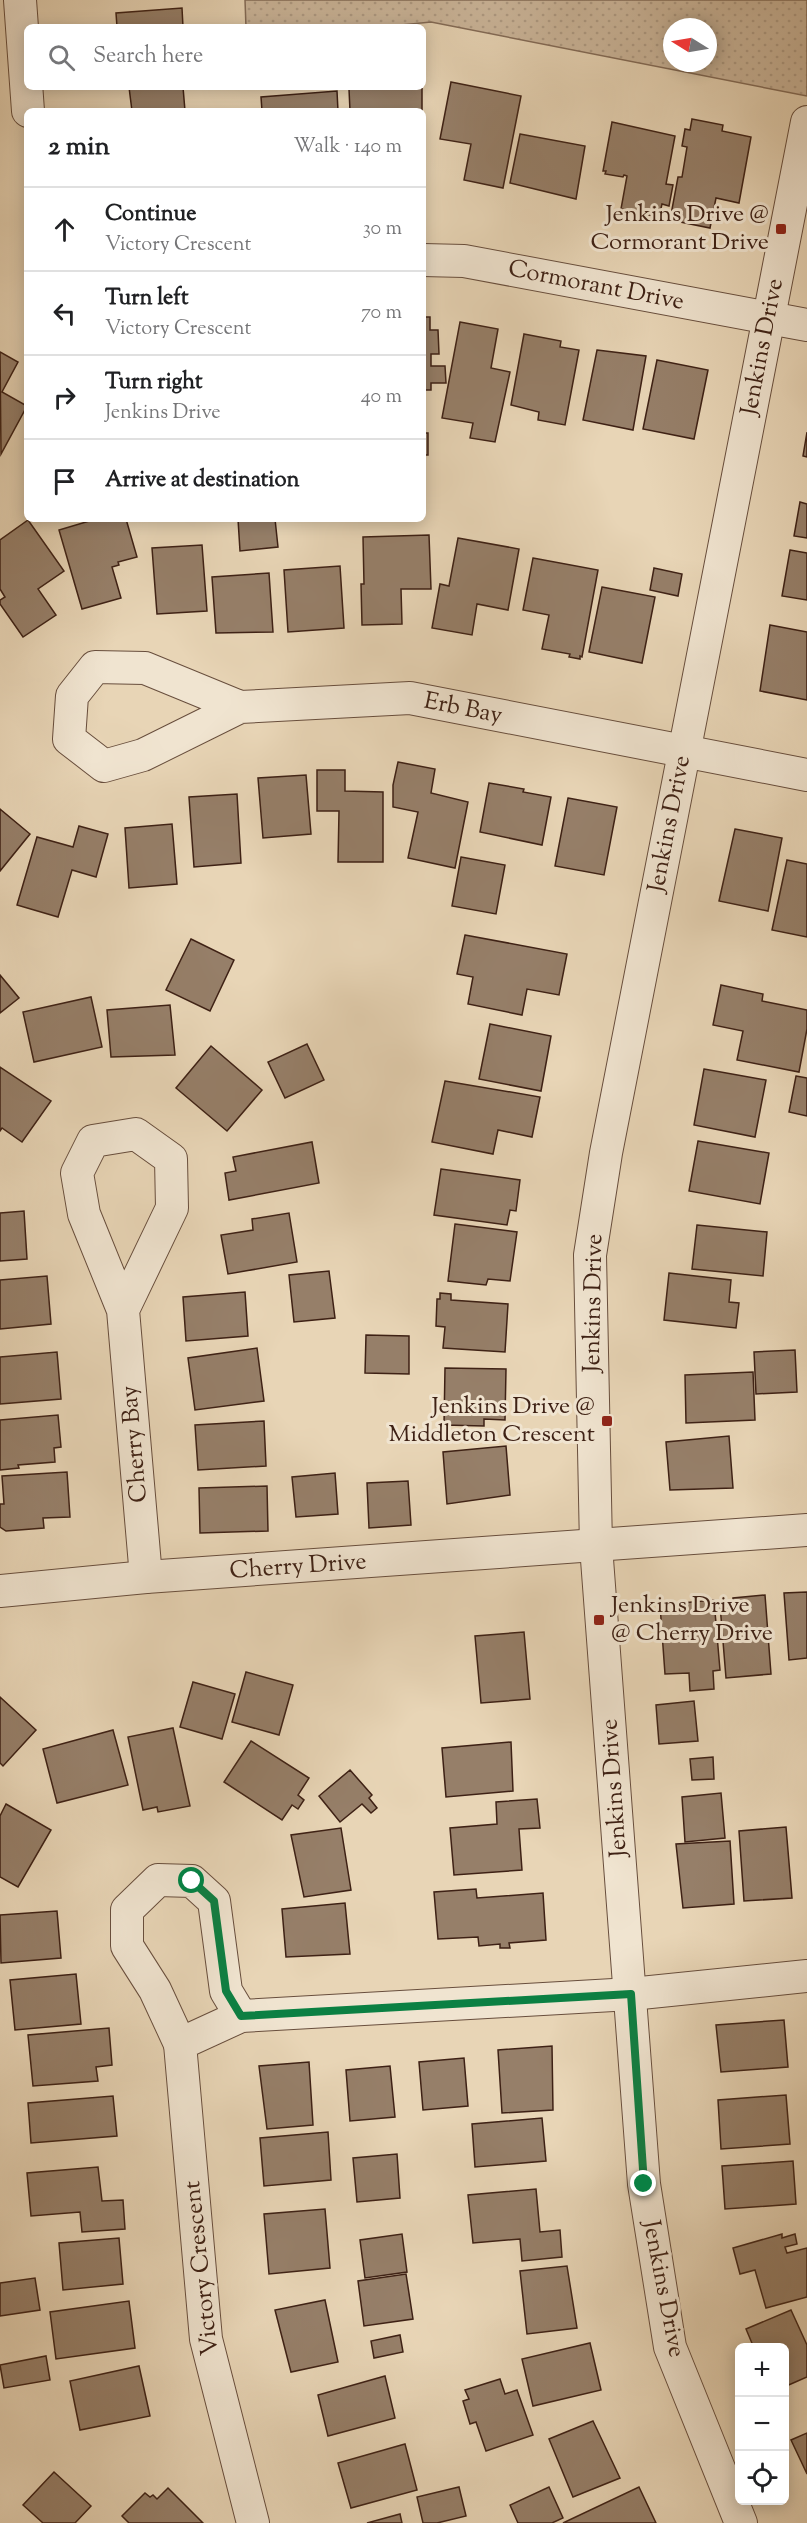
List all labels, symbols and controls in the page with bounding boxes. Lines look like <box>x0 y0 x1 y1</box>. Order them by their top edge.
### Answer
north arrow <box>663 18 717 72</box>
search box <box>24 24 426 90</box>
icon: search <box>45 41 78 74</box>
text: Search here <box>93 41 203 73</box>
text: 2 min <box>48 129 110 166</box>
text: Walk · 140 m <box>293 133 402 162</box>
place label: Jenkins Drive @ Cormorant Drive <box>590 198 769 260</box>
text: Continue <box>105 199 196 231</box>
icon: ahead <box>48 213 81 246</box>
text: 30 m <box>363 215 402 244</box>
marker: Jenkins Drive @ Cormorant Drive <box>774 222 788 236</box>
text: Victory Crescent <box>105 231 251 260</box>
street label: Cormorant Drive <box>505 252 687 320</box>
street label: Jenkins Drive <box>733 276 793 420</box>
text: Turn left <box>105 283 188 315</box>
icon: left <box>48 297 81 330</box>
text: 70 m <box>361 299 402 328</box>
text: Victory Crescent <box>105 315 251 344</box>
text: Turn right <box>105 367 202 399</box>
icon: right <box>48 381 81 414</box>
text: 40 m <box>361 383 402 412</box>
text: Jenkins Drive <box>105 399 221 428</box>
icon: arrive <box>48 465 81 498</box>
text: Arrive at destination <box>105 465 300 497</box>
street label: Erb Bay <box>421 685 505 733</box>
street label: Jenkins Drive <box>640 753 700 897</box>
street label: Jenkins Drive <box>576 1233 612 1375</box>
street label: Cherry Bay <box>113 1384 157 1504</box>
place label: Jenkins Drive @ Middleton Crescent <box>388 1390 595 1452</box>
marker: Jenkins Drive @ Middleton Crescent <box>600 1414 614 1428</box>
street label: Cherry Drive <box>228 1545 368 1589</box>
place label: Jenkins Drive @ Cherry Drive <box>609 1589 773 1651</box>
marker: Jenkins Drive @ Cherry Drive <box>592 1613 606 1627</box>
street label: Jenkins Drive <box>593 1718 637 1860</box>
route start <box>178 1867 204 1893</box>
route end <box>630 2170 656 2196</box>
street label: Victory Crescent <box>176 2179 228 2357</box>
street label: Jenkins Drive <box>633 2216 693 2360</box>
map controls <box>735 2343 789 2505</box>
button: + <box>735 2343 789 2397</box>
button: − <box>735 2397 789 2451</box>
button: locate <box>735 2451 789 2505</box>

